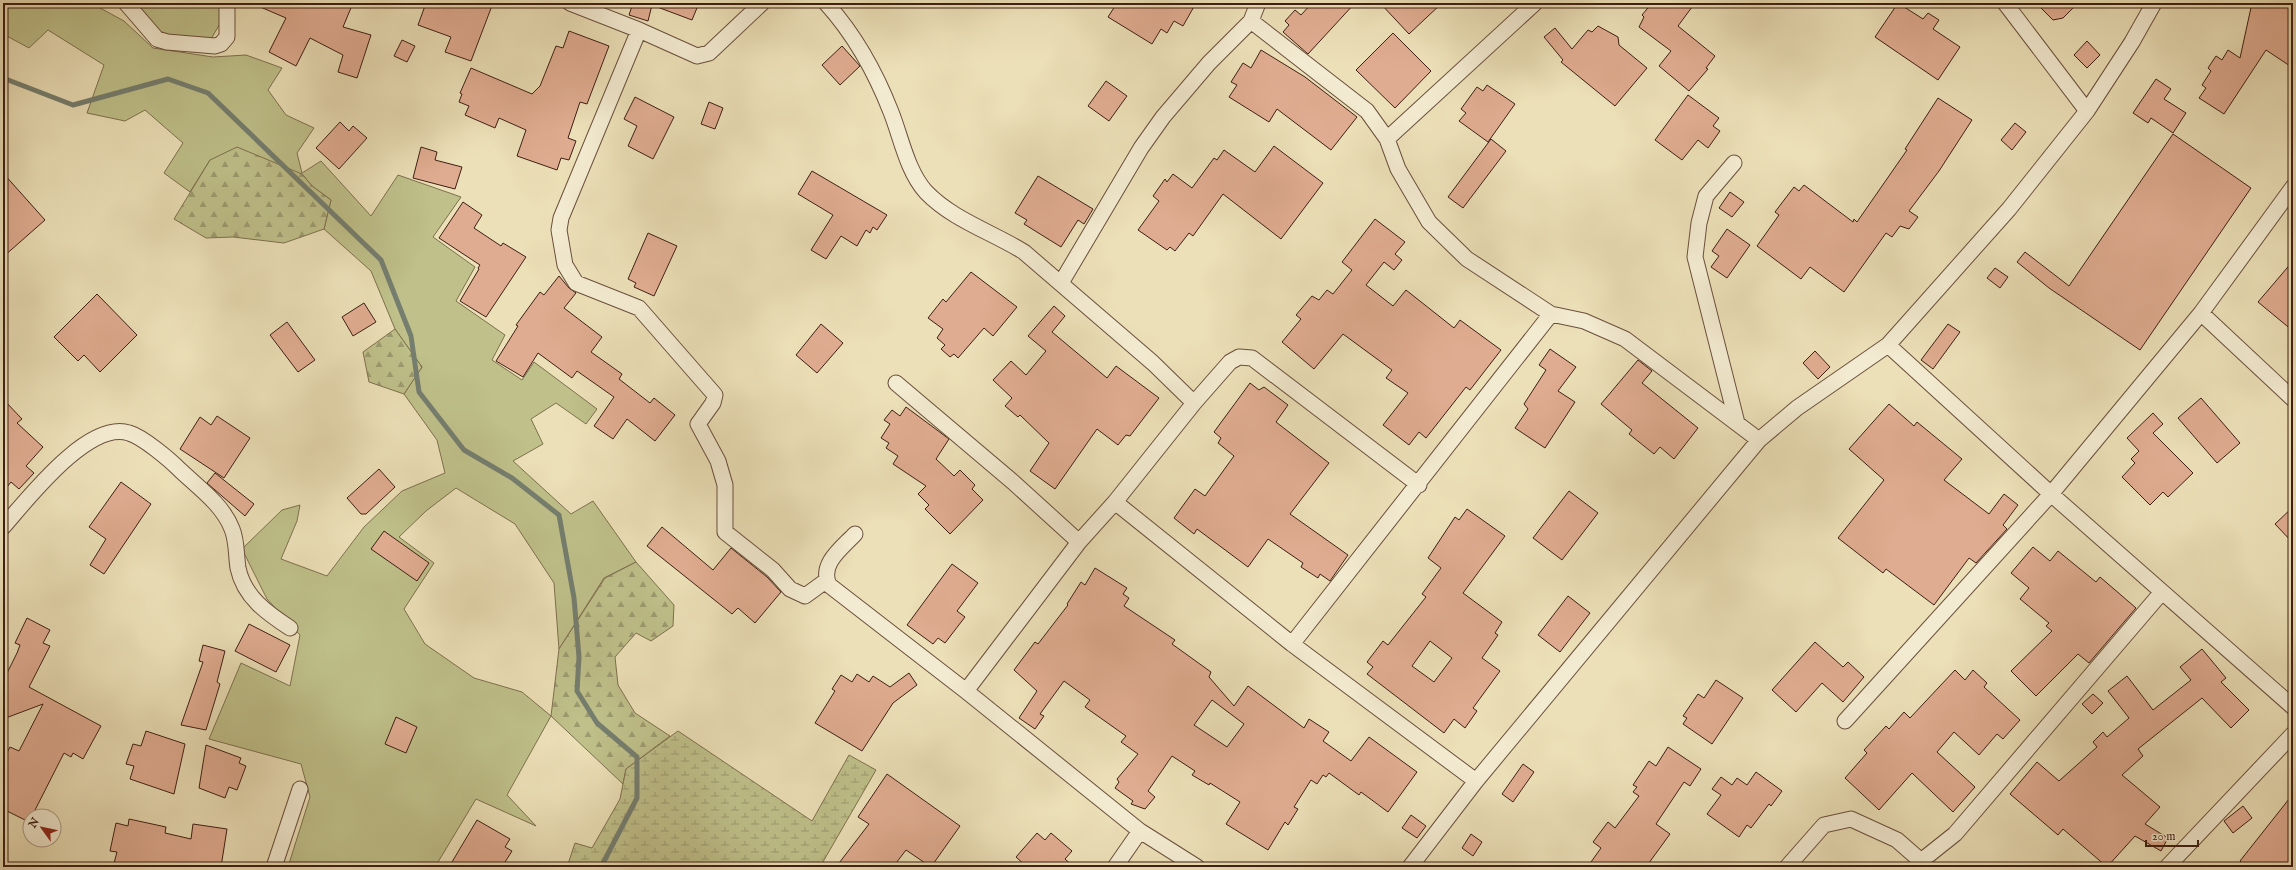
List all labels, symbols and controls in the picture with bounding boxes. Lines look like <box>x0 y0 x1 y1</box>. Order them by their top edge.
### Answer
north arrow <box>22 808 62 848</box>
text: N <box>25 815 43 832</box>
scale bar <box>2146 822 2198 848</box>
text: 20 m <box>2152 829 2175 844</box>

